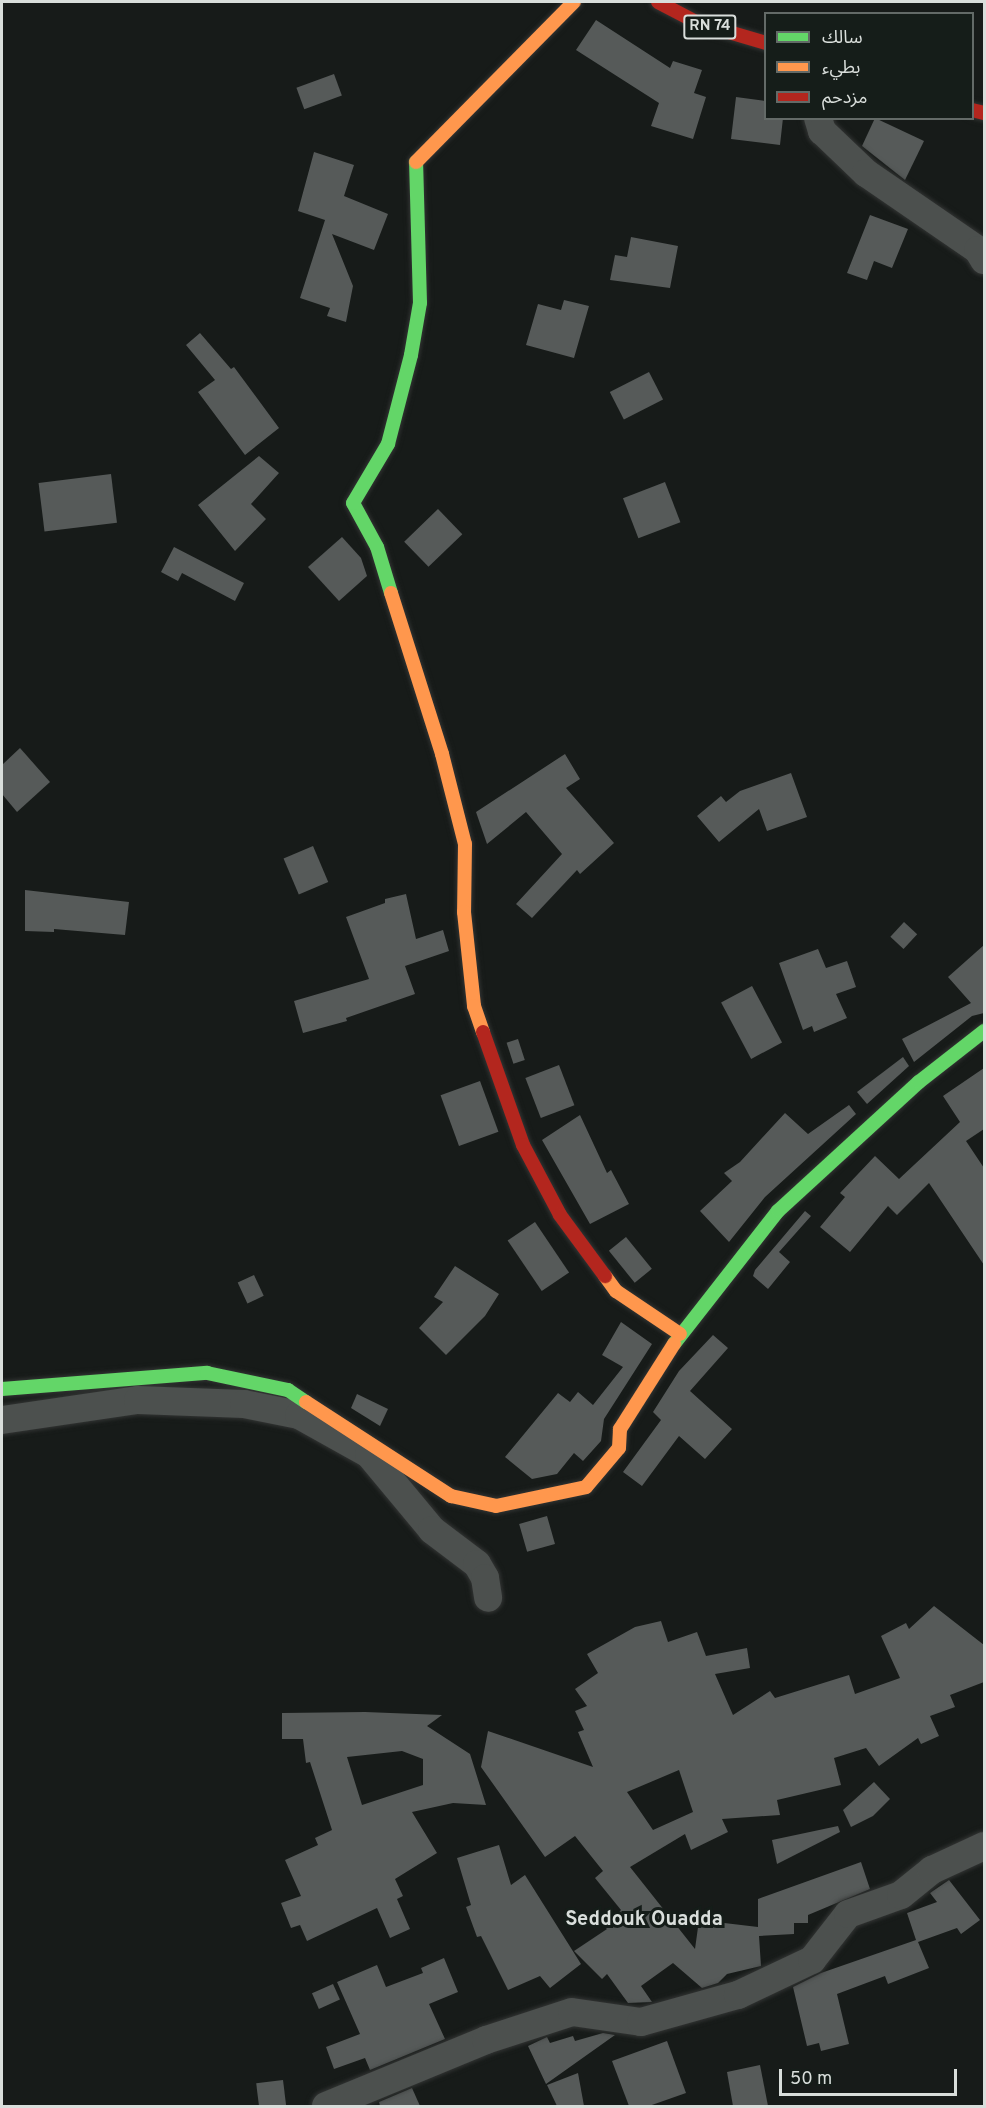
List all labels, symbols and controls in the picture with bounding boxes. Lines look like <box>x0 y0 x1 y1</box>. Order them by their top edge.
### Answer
legend <box>764 12 974 120</box>
road number: RN 74 <box>683 15 737 39</box>
text: سالك <box>822 27 863 50</box>
text: بطيء <box>822 57 860 80</box>
text: مزدحم <box>822 87 867 110</box>
district label: Seddouk Ouadda <box>565 1908 723 1932</box>
scale bar <box>782 2057 960 2095</box>
text: 50 m <box>790 2068 832 2091</box>

